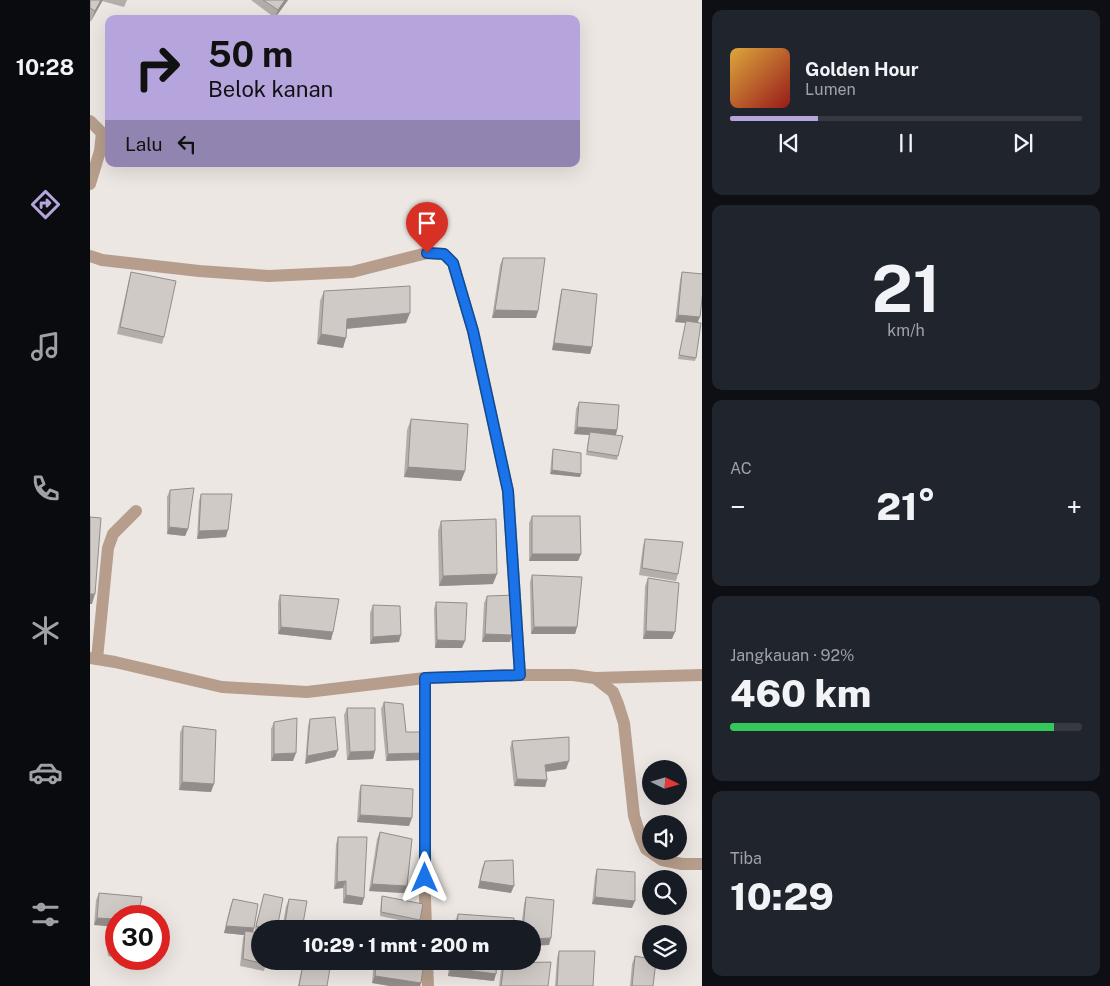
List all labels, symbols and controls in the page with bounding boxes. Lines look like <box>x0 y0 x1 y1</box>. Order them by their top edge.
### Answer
text: 50 m <box>208 34 293 75</box>
icon: right <box>125 35 190 100</box>
text: 10:28 <box>16 54 74 80</box>
text: Golden Hour <box>805 58 919 80</box>
text: Belok kanan <box>208 76 333 102</box>
text: Lumen <box>805 80 856 99</box>
icon: previous <box>775 129 803 157</box>
icon: pause <box>892 129 920 157</box>
icon: next <box>1009 129 1037 157</box>
icon: left <box>173 130 201 158</box>
text: Lalu <box>125 133 163 155</box>
icon: directions <box>28 187 63 222</box>
pin <box>406 202 448 253</box>
icon: arrive <box>413 209 441 237</box>
text: 21 <box>871 250 941 327</box>
text: km/h <box>887 321 925 340</box>
icon: music <box>28 329 63 364</box>
text: AC <box>730 459 752 478</box>
icon: phone <box>28 471 63 506</box>
text: 21° <box>876 484 936 529</box>
text: − <box>730 490 746 523</box>
text: + <box>1066 490 1082 523</box>
icon: climate <box>28 613 63 648</box>
text: Jangkauan · 92% <box>730 646 855 665</box>
text: 460 km <box>730 671 871 716</box>
icon: car <box>28 755 63 790</box>
north arrow <box>642 760 688 805</box>
map controls <box>642 760 687 970</box>
button: sound <box>642 815 687 860</box>
text: Tiba <box>730 849 762 868</box>
position arrow <box>398 851 450 903</box>
button: search <box>642 870 687 915</box>
text: 10:29 <box>730 874 834 919</box>
icon: filters <box>28 897 63 932</box>
speed limit sign: 30 <box>105 905 170 970</box>
button: layers <box>642 925 687 970</box>
text: 10:29 · 1 mnt · 200 m <box>303 934 489 956</box>

